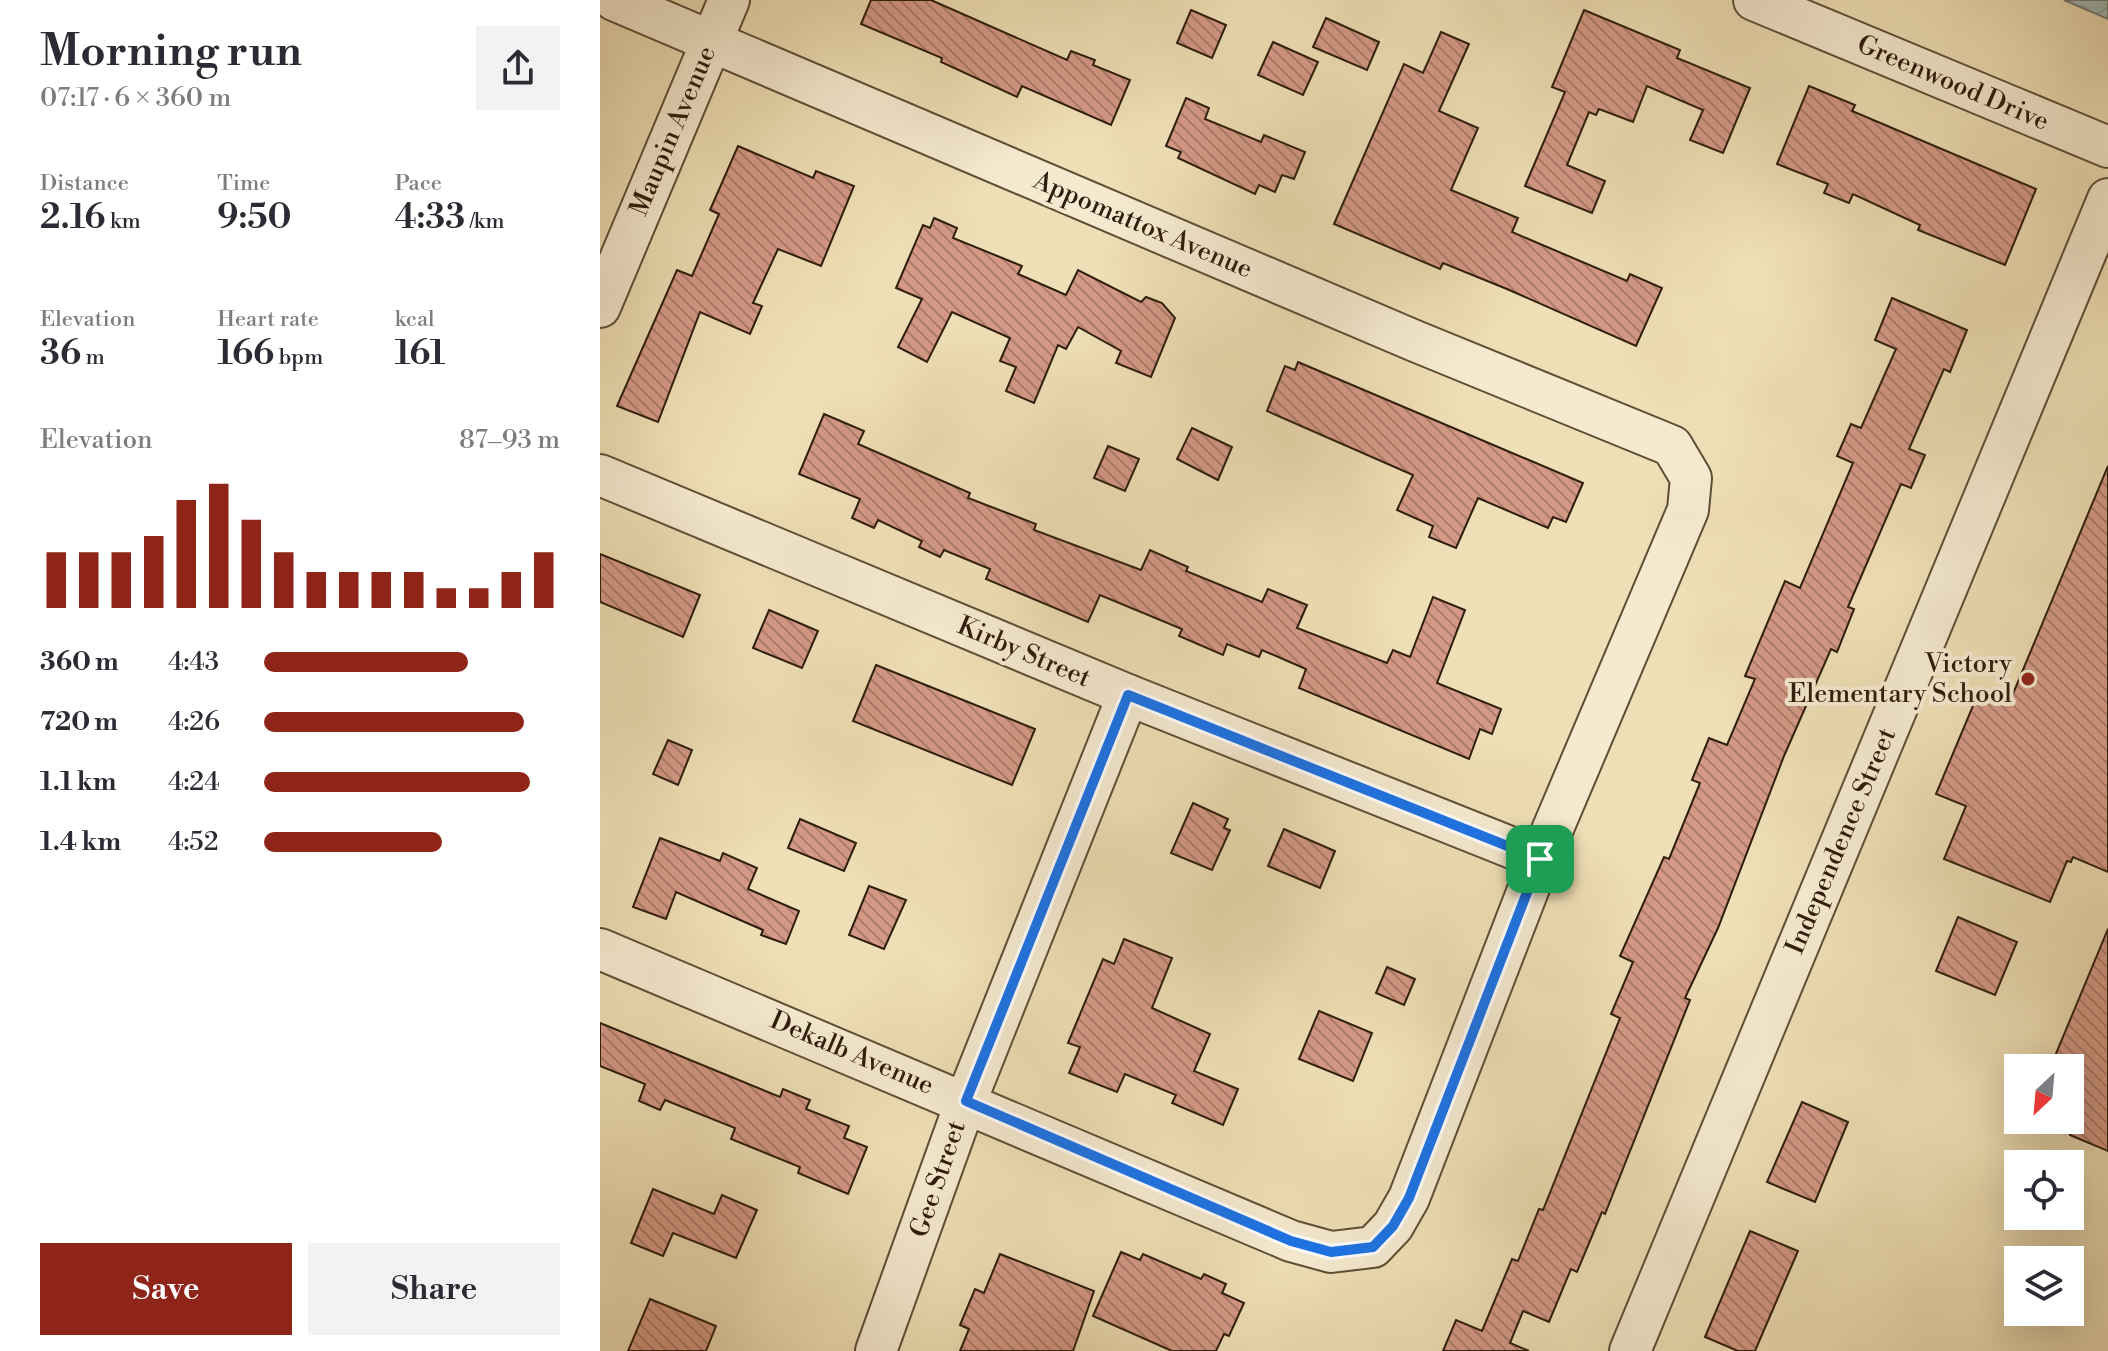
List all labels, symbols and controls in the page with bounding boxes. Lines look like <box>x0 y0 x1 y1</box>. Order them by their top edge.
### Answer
text: Morning run <box>40 24 302 79</box>
button: share <box>476 26 560 110</box>
street label: Greenwood Drive <box>1852 28 2054 138</box>
street label: Maupin Avenue <box>623 41 723 221</box>
text: 07:17 · 6 × 360 m <box>40 82 231 114</box>
street label: Appomattox Avenue <box>1028 164 1257 286</box>
text: Distance <box>40 170 129 197</box>
text: Time <box>217 170 270 197</box>
text: Pace <box>395 170 442 197</box>
text: 2.16 <box>40 197 105 239</box>
text: 9:50 <box>217 197 292 239</box>
text: 4:33 <box>395 197 465 239</box>
text: km <box>105 208 141 235</box>
text: /km <box>465 208 505 235</box>
text: Elevation <box>40 306 135 333</box>
text: Heart rate <box>217 306 319 333</box>
text: kcal <box>395 306 435 333</box>
text: 36 <box>40 333 81 375</box>
text: 166 <box>217 333 274 375</box>
text: 161 <box>395 333 445 375</box>
text: m <box>81 344 105 371</box>
text: bpm <box>274 344 323 371</box>
text: Elevation <box>40 424 153 456</box>
text: 87–93 m <box>459 424 560 456</box>
street label: Kirby Street <box>953 610 1095 694</box>
text: 360 m <box>40 646 119 678</box>
text: 4:43 <box>168 646 219 678</box>
place label: Victory Elementary School <box>1789 648 2012 710</box>
marker: Victory Elementary School <box>2019 670 2037 688</box>
text: 720 m <box>40 706 118 738</box>
text: 4:26 <box>168 706 220 738</box>
street label: Independence Street <box>1779 723 1903 959</box>
text: 1.1 km <box>40 766 116 798</box>
text: 4:24 <box>168 766 220 798</box>
pin <box>1506 825 1574 893</box>
text: 1.4 km <box>40 826 121 858</box>
text: 4:52 <box>168 826 219 858</box>
icon: arrive <box>1518 837 1562 881</box>
street label: Dekalb Avenue <box>765 1004 939 1102</box>
north arrow <box>2004 1054 2084 1134</box>
map controls <box>2004 1054 2084 1326</box>
street label: Gee Street <box>903 1116 973 1242</box>
button: locate <box>2004 1150 2084 1230</box>
button: Save <box>40 1243 292 1335</box>
button: Share <box>308 1243 560 1335</box>
button: layers <box>2004 1246 2084 1326</box>

